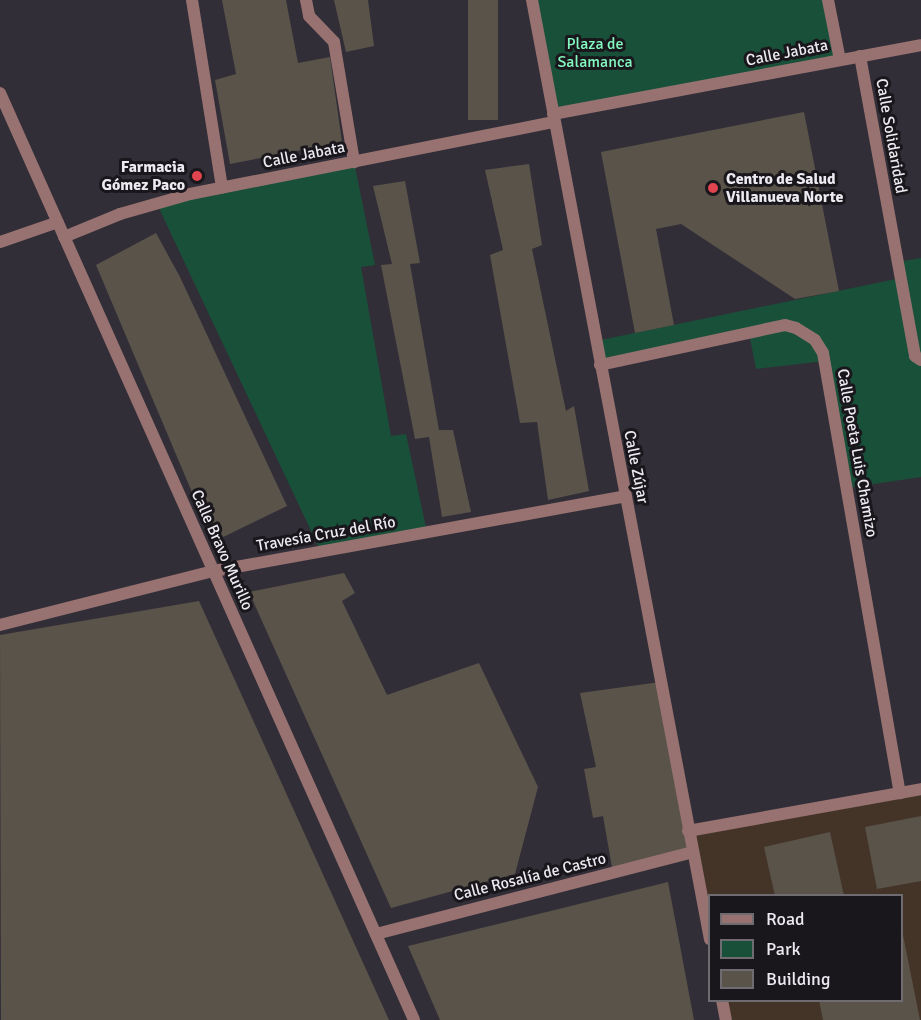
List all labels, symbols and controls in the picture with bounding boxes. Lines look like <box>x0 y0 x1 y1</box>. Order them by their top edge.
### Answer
park label: Plaza de Salamanca <box>557 34 633 72</box>
street label: Calle Jabata <box>744 36 830 70</box>
street label: Calle Solidaridad <box>871 77 911 195</box>
street label: Calle Jabata <box>261 138 347 172</box>
place label: Farmacia Gómez Paco <box>102 157 185 195</box>
marker: Farmacia Gómez Paco <box>190 169 204 183</box>
place label: Centro de Salud Villanueva Norte <box>726 169 843 207</box>
marker: Centro de Salud Villanueva Norte <box>704 179 722 197</box>
street label: Calle Poeta Luis Chamizo <box>833 367 881 539</box>
street label: Calle Zújar <box>620 429 652 505</box>
street label: Calle Bravo Murillo <box>187 487 257 613</box>
street label: Travesía Cruz del Río <box>255 512 397 556</box>
street label: Calle Rosalía de Castro <box>452 849 608 905</box>
legend <box>708 894 903 1002</box>
text: Road <box>766 908 805 930</box>
text: Park <box>766 938 801 960</box>
text: Building <box>766 968 830 990</box>

